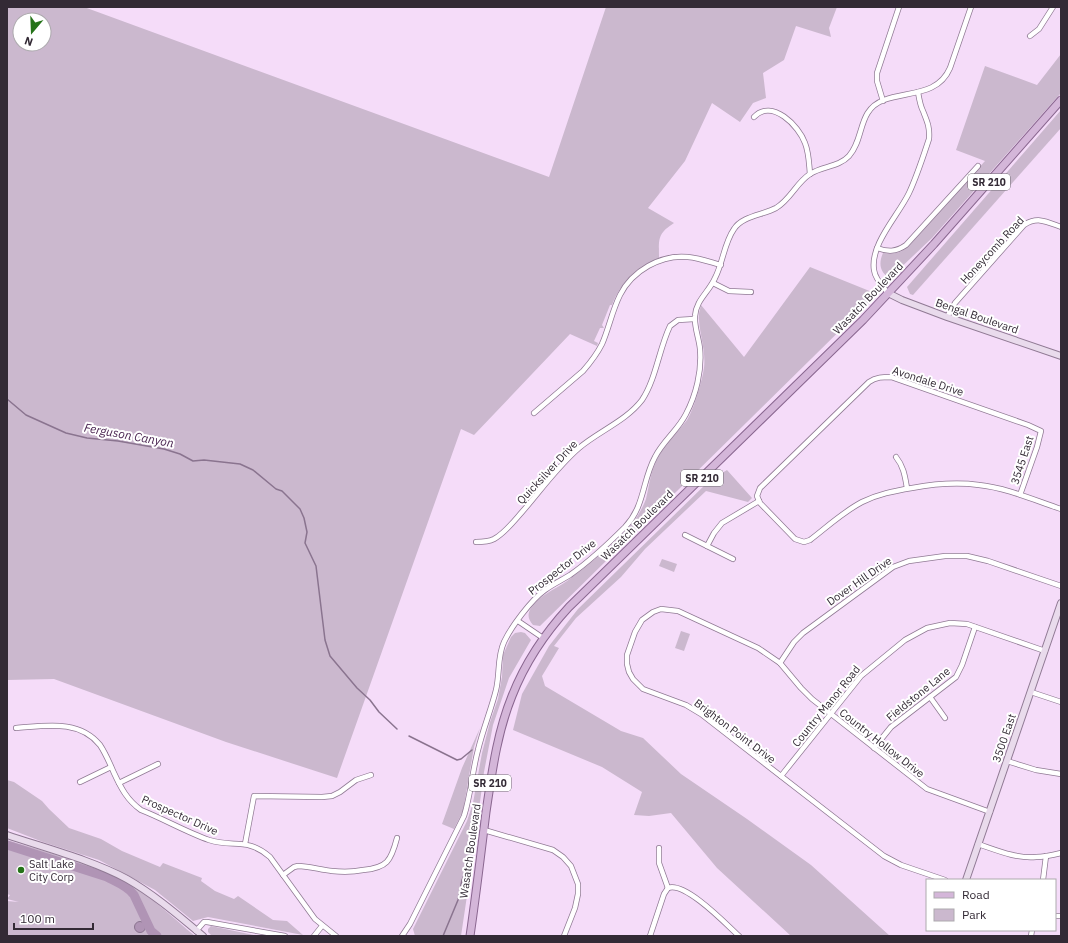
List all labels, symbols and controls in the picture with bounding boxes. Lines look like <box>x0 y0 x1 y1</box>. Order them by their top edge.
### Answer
north arrow <box>12 12 52 52</box>
text: N <box>23 34 35 49</box>
road number: SR 210 <box>968 174 1010 190</box>
street label: Honeycomb Road <box>957 213 1027 287</box>
street label: Wasatch Boulevard <box>830 259 906 337</box>
street label: Bengal Boulevard <box>934 295 1020 337</box>
street label: Avondale Drive <box>891 363 965 399</box>
water label: Ferguson Canyon <box>83 420 175 450</box>
street label: 3545 East <box>1008 434 1036 486</box>
street label: Quicksilver Drive <box>514 437 580 507</box>
road number: SR 210 <box>681 470 723 486</box>
street label: Wasatch Boulevard <box>598 487 676 563</box>
street label: Prospector Drive <box>525 536 599 598</box>
street label: Dover Hill Drive <box>824 553 894 609</box>
street label: Country Manor Road <box>789 662 863 750</box>
street label: Fieldstone Lane <box>883 664 953 724</box>
street label: Brighton Point Drive <box>691 696 779 766</box>
street label: Country Hollow Drive <box>837 705 927 781</box>
street label: 3500 East <box>989 712 1019 764</box>
road number: SR 210 <box>469 775 511 791</box>
street label: Prospector Drive <box>140 792 220 838</box>
street label: Wasatch Boulevard <box>456 803 484 899</box>
place label: Salt Lake City Corp <box>29 857 74 884</box>
marker: Salt Lake City Corp <box>16 865 26 875</box>
legend <box>926 879 1056 931</box>
text: Road <box>962 887 990 902</box>
scale bar <box>14 905 93 931</box>
text: Park <box>962 907 987 922</box>
text: 100 m <box>20 911 55 926</box>

